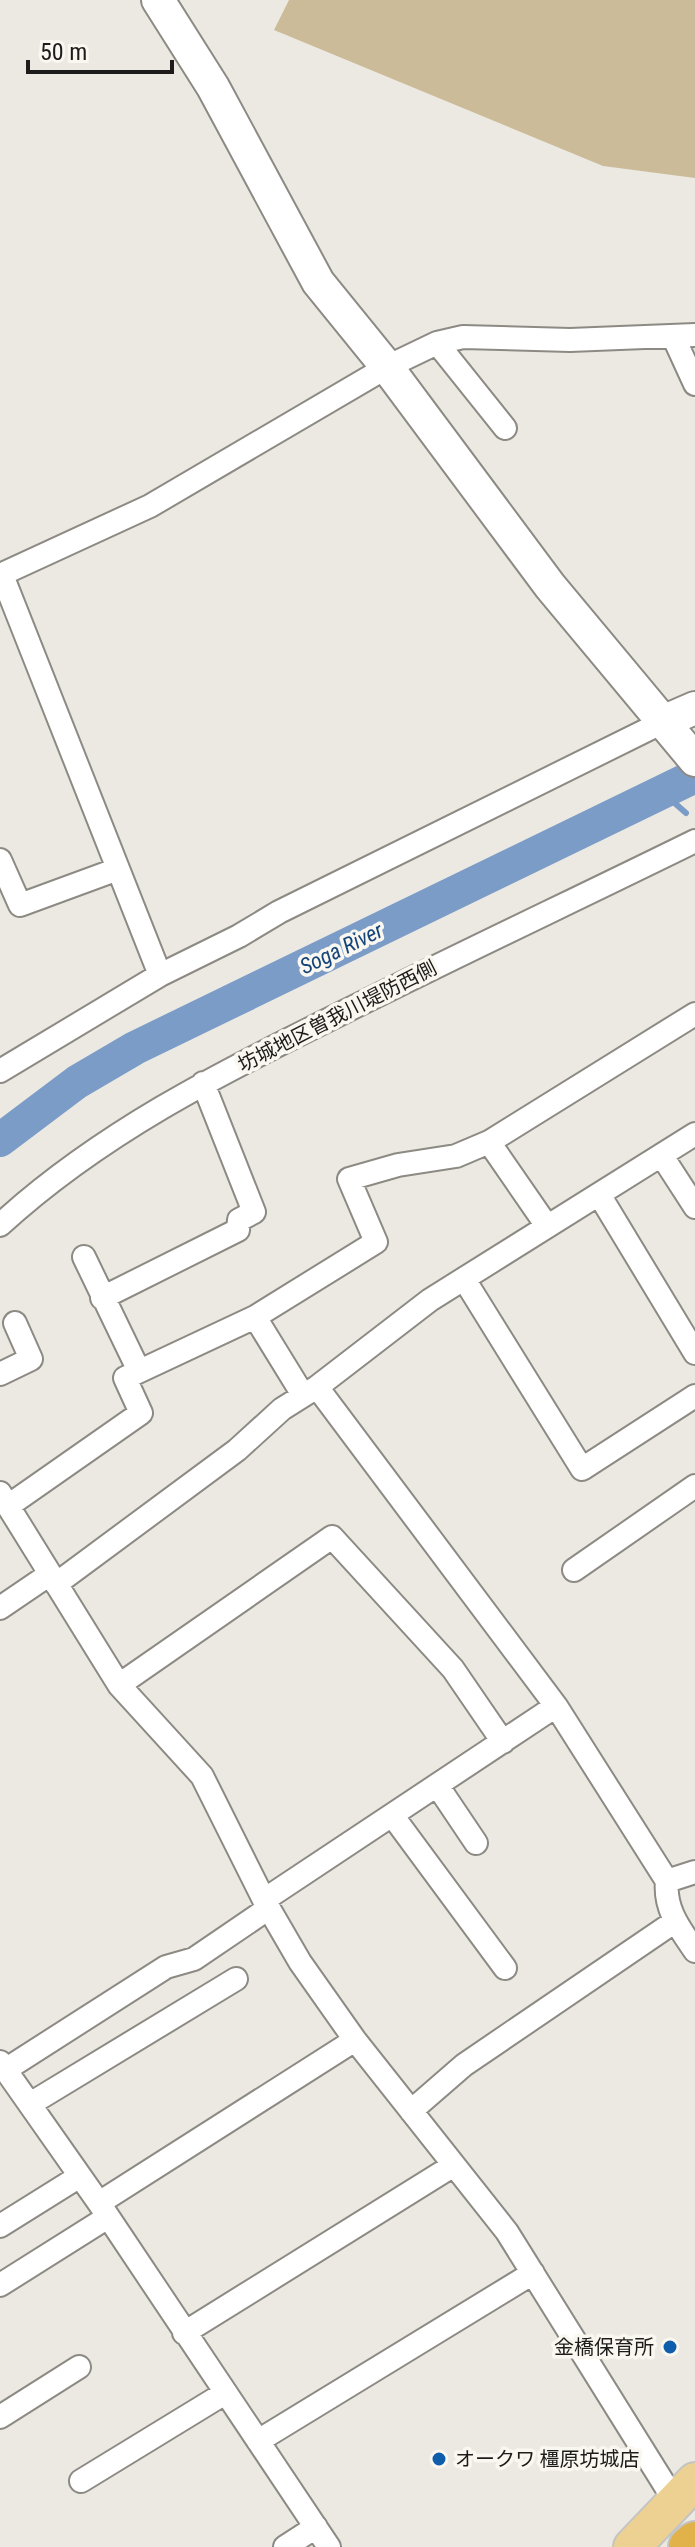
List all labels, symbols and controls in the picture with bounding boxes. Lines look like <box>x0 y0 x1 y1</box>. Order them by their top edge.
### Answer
scale bar <box>28 24 172 74</box>
text: 50 m <box>40 38 87 66</box>
water label: Soga River <box>296 917 387 979</box>
street label: 坊城地区曽我川堤防西側 <box>234 955 440 1077</box>
place label: 金橋保育所 <box>554 2335 654 2359</box>
marker: 金橋保育所 <box>661 2338 679 2356</box>
place label: オークワ 橿原坊城店 <box>455 2447 640 2471</box>
marker: オークワ 橿原坊城店 <box>430 2450 448 2468</box>

